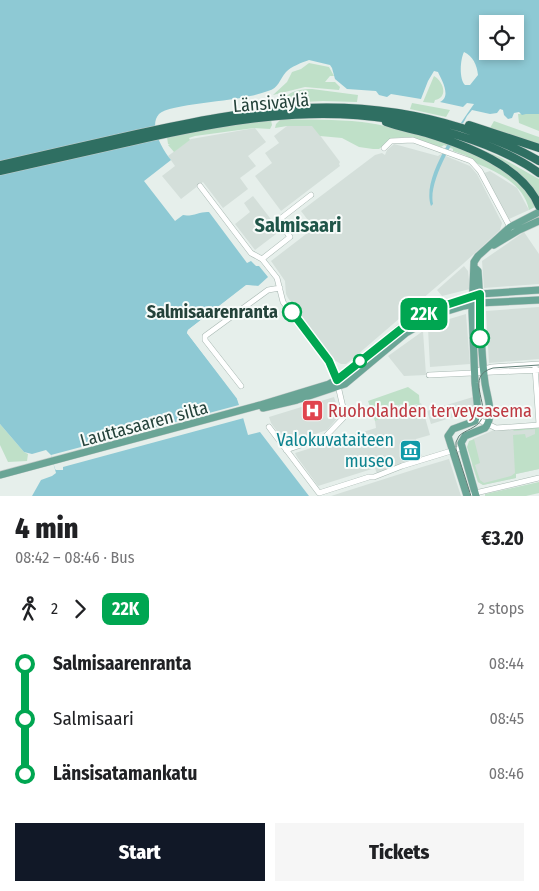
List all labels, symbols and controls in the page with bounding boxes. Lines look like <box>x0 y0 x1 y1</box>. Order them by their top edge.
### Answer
map controls <box>479 15 524 60</box>
button: locate <box>479 15 524 60</box>
street label: Länsiväylä <box>232 89 310 117</box>
district label: Salmisaari <box>255 213 341 237</box>
line badge: 22K <box>395 298 453 330</box>
place label: Salmisaarenranta <box>147 301 278 323</box>
marker: Salmisaarenranta <box>282 302 302 322</box>
text: 22K <box>410 303 438 325</box>
unlabelled marker <box>470 328 490 348</box>
unlabelled marker <box>353 354 367 368</box>
street label: Lauttasaaren silta <box>78 396 211 452</box>
hospital icon: Ruoholahden terveysasema <box>300 399 324 423</box>
place label: Ruoholahden terveysasema <box>328 400 532 422</box>
place label: Valokuvataiteen museo <box>277 429 394 472</box>
museum icon: Valokuvataiteen museo <box>398 438 422 462</box>
text: 4 min <box>15 512 78 545</box>
text: €3.20 <box>481 527 524 550</box>
text: 08:42 – 08:46 · Bus <box>15 548 135 567</box>
icon: walk <box>15 595 43 623</box>
icon: forward <box>66 595 94 623</box>
text: 22K <box>112 598 139 620</box>
text: 2 <box>51 599 58 618</box>
text: 2 stops <box>478 599 524 618</box>
text: Salmisaarenranta <box>53 652 192 675</box>
text: 08:44 <box>489 654 524 673</box>
text: Salmisaari <box>53 707 134 730</box>
text: 08:45 <box>489 709 524 728</box>
text: Länsisatamankatu <box>53 762 197 785</box>
text: 08:46 <box>489 764 524 783</box>
button: Start <box>15 823 265 881</box>
button: Tickets <box>275 823 524 881</box>

